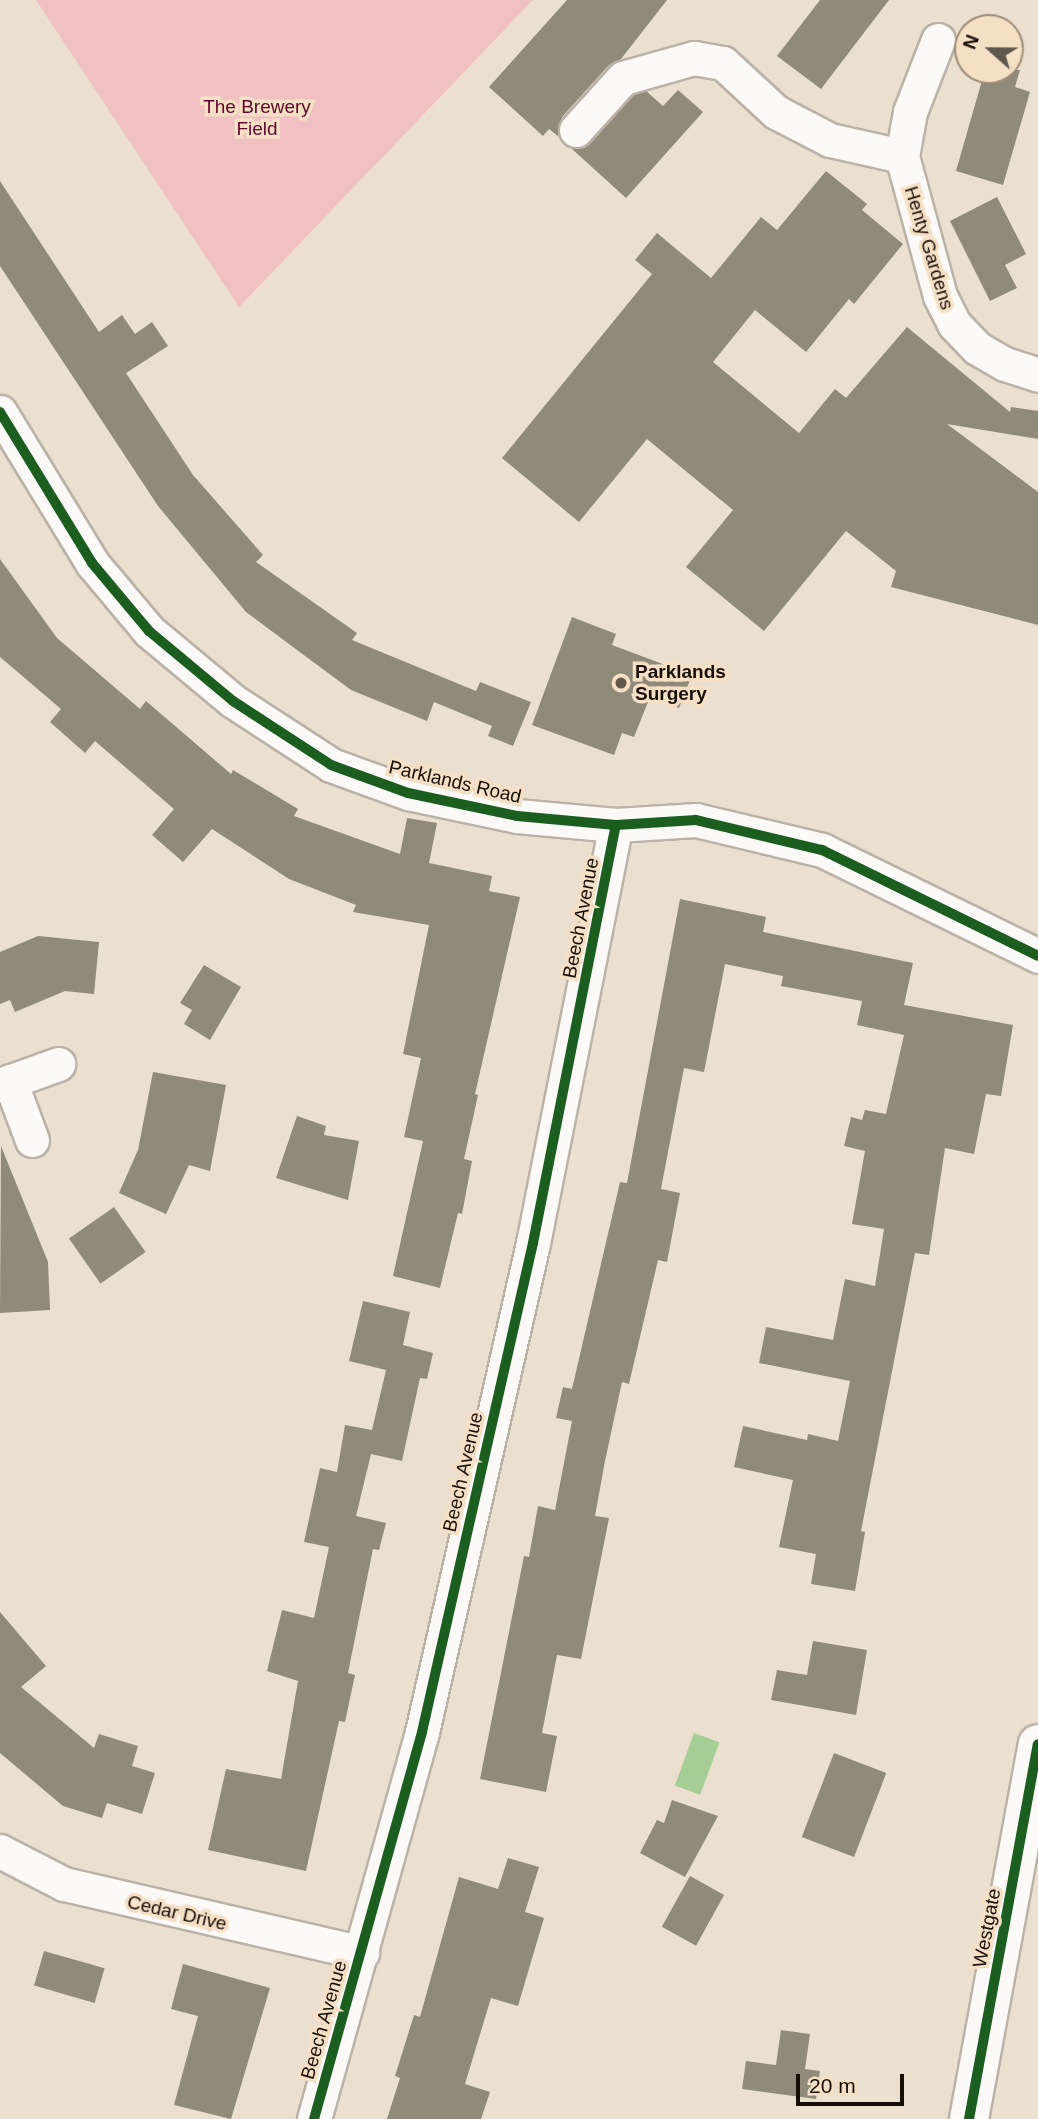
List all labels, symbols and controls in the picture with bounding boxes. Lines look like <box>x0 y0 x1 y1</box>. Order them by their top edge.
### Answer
north arrow <box>954 14 1024 84</box>
text: N <box>959 32 983 52</box>
park label: The Brewery Field <box>203 96 311 140</box>
street label: Henty Gardens <box>899 184 959 312</box>
place label: Parklands Surgery <box>635 661 726 705</box>
marker: Parklands Surgery <box>613 675 629 691</box>
street label: Parklands Road <box>387 756 523 808</box>
street label: Beech Avenue <box>558 855 604 981</box>
street label: Beech Avenue <box>438 1409 488 1535</box>
street label: Westgate <box>968 1887 1006 1969</box>
street label: Cedar Drive <box>125 1890 229 1936</box>
street label: Beech Avenue <box>296 1958 352 2082</box>
scale bar <box>800 2060 908 2104</box>
text: 20 m <box>809 2074 856 2097</box>

